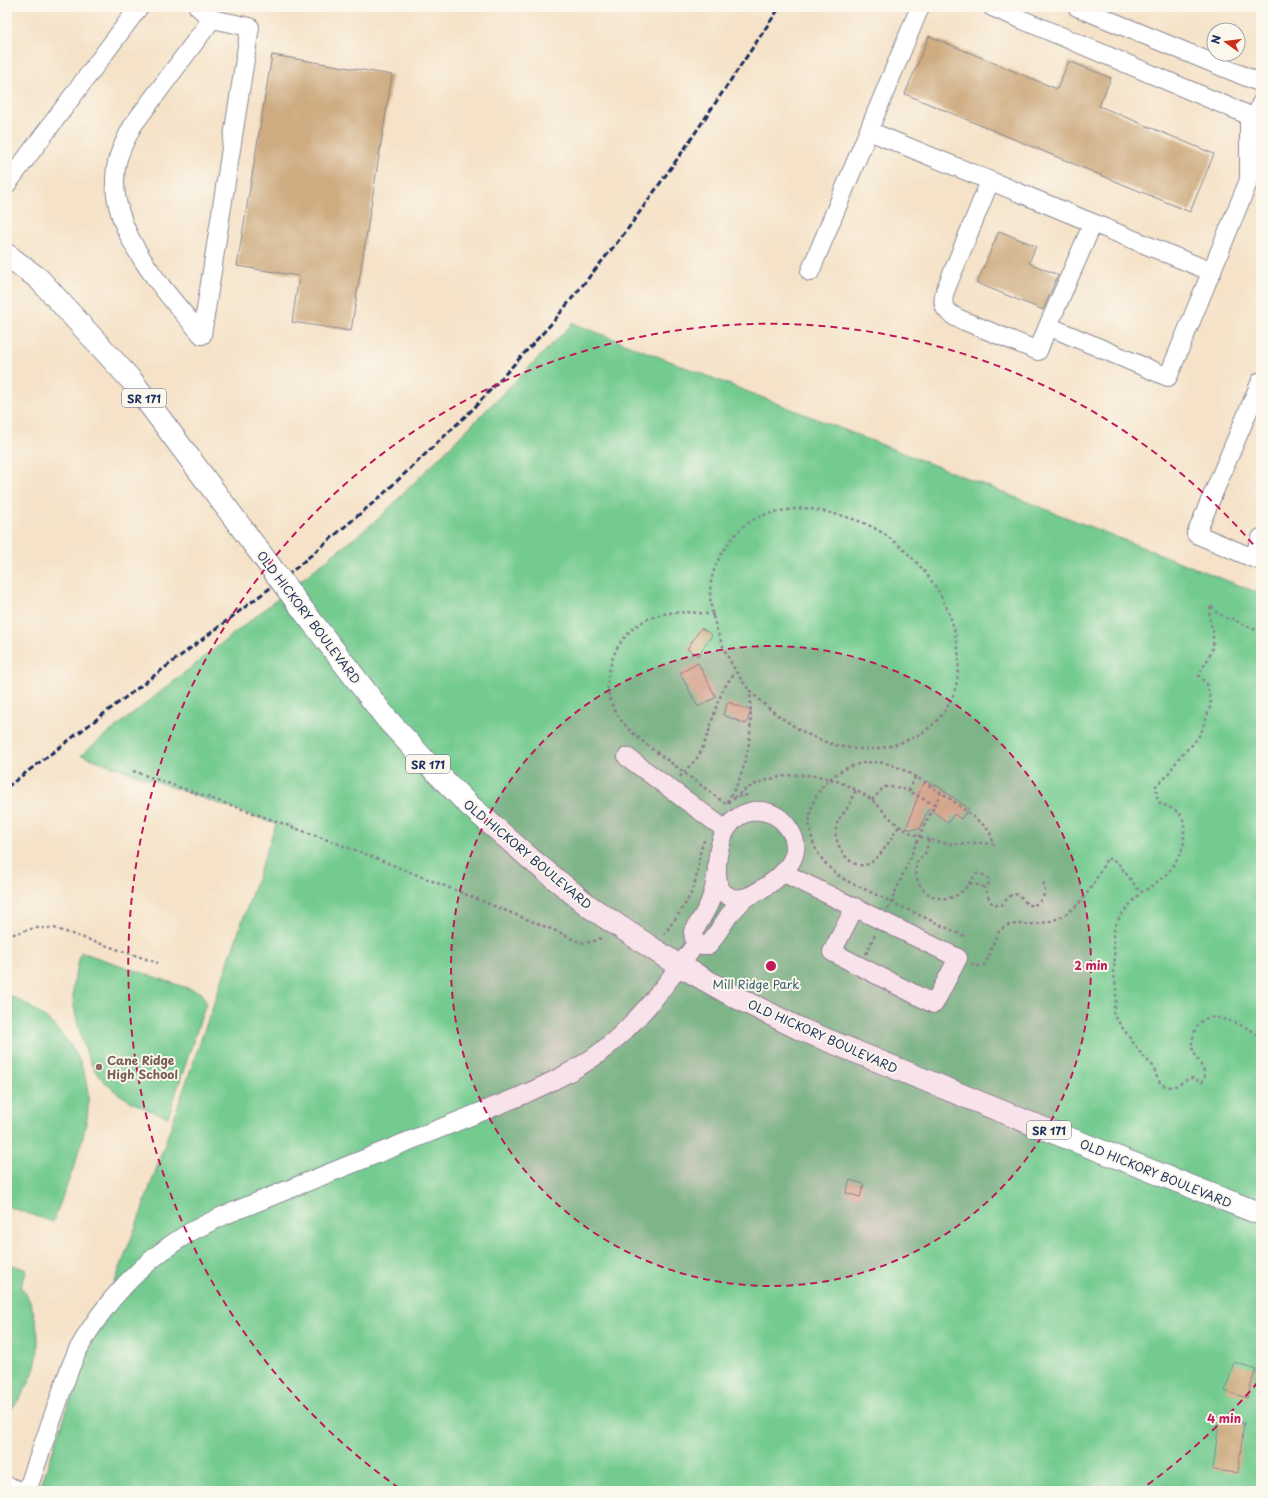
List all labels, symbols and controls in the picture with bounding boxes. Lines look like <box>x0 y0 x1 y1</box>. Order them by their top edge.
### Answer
north arrow <box>1206 22 1246 62</box>
text: N <box>1207 33 1225 46</box>
road number: SR 171 <box>122 389 166 407</box>
street label: OLD HICKORY BOULEVARD <box>253 547 365 687</box>
road number: SR 171 <box>406 755 450 773</box>
street label: OLD HICKORY BOULEVARD <box>460 795 596 913</box>
text: 2 min <box>1074 956 1108 974</box>
centre of rings <box>764 959 778 973</box>
park label: Mill Ridge Park <box>713 975 800 993</box>
street label: OLD HICKORY BOULEVARD <box>745 995 901 1077</box>
place label: Cane Ridge High School <box>107 1051 178 1083</box>
marker: Cane Ridge High School <box>94 1062 104 1072</box>
road number: SR 171 <box>1027 1121 1071 1139</box>
street label: OLD HICKORY BOULEVARD <box>1077 1134 1235 1212</box>
text: 4 min <box>1207 1409 1241 1427</box>

